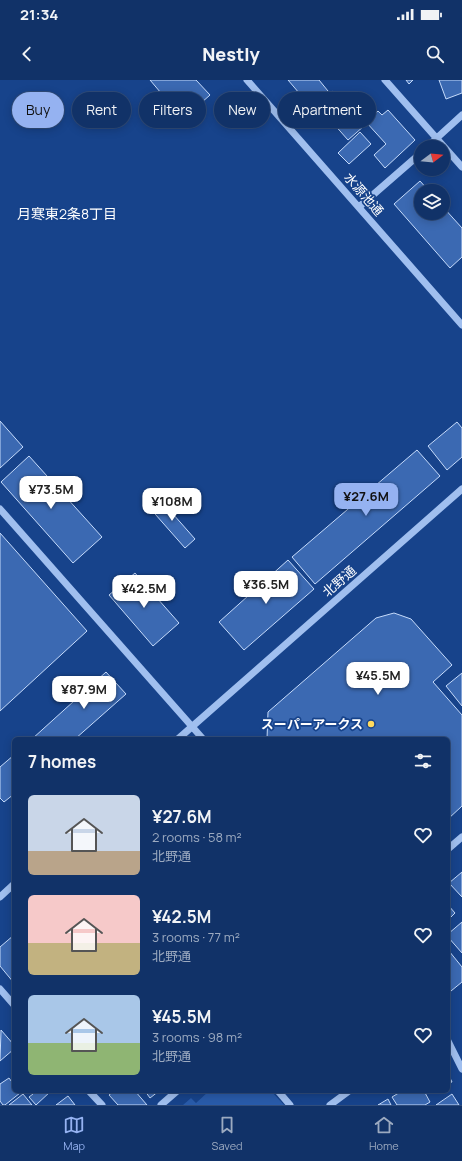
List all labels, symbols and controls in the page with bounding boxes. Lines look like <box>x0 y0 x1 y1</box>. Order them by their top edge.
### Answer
text: 21:34 <box>20 4 59 25</box>
text: Nestly <box>202 42 260 66</box>
icon: back <box>16 43 38 65</box>
icon: search <box>424 43 446 65</box>
chip: Buy <box>12 92 64 128</box>
chip: Rent <box>72 92 131 128</box>
chip: Filters <box>139 92 206 128</box>
chip: New <box>214 92 270 128</box>
chip: Apartment <box>278 92 376 128</box>
north arrow <box>414 140 450 176</box>
map controls <box>414 140 450 220</box>
street label: 水源池通 <box>340 168 388 220</box>
button: layers <box>414 184 450 220</box>
district label: 月寒東2条8丁目 <box>17 204 117 223</box>
pin: ¥73.5M <box>18 476 84 510</box>
text: ¥73.5M <box>28 480 74 498</box>
pin: ¥27.6M <box>333 483 399 517</box>
text: ¥27.6M <box>343 487 389 505</box>
pin: ¥108M <box>144 488 200 522</box>
text: ¥108M <box>151 492 193 510</box>
street label: 北野通 <box>318 561 360 601</box>
pin: ¥36.5M <box>233 571 299 605</box>
pin: ¥42.5M <box>111 575 177 609</box>
text: ¥36.5M <box>243 575 289 593</box>
text: ¥42.5M <box>121 579 167 597</box>
pin: ¥45.5M <box>345 662 411 696</box>
text: ¥45.5M <box>355 666 401 684</box>
pin: ¥87.9M <box>51 676 117 710</box>
text: ¥87.9M <box>61 680 107 698</box>
place label: スーパーアークス <box>261 715 363 733</box>
marker: スーパーアークス <box>366 719 376 729</box>
text: 7 homes <box>28 750 96 773</box>
icon: filters <box>412 750 434 772</box>
text: ¥27.6M <box>152 805 212 828</box>
icon: home <box>60 811 108 859</box>
icon: heart <box>412 824 434 846</box>
text: 2 rooms · 58 m² <box>152 828 242 846</box>
text: 北野通 <box>152 847 191 865</box>
text: ¥42.5M <box>152 905 211 928</box>
icon: home <box>60 911 108 959</box>
icon: heart <box>412 924 434 946</box>
text: 3 rooms · 77 m² <box>152 928 240 946</box>
text: 北野通 <box>152 947 191 965</box>
text: ¥45.5M <box>152 1005 211 1028</box>
icon: home <box>60 1011 108 1059</box>
icon: heart <box>412 1024 434 1046</box>
text: 3 rooms · 98 m² <box>152 1028 242 1046</box>
text: 北野通 <box>152 1047 191 1065</box>
tab: Map <box>63 1114 85 1153</box>
tab: Saved <box>212 1114 243 1153</box>
tab: Home <box>369 1114 399 1153</box>

